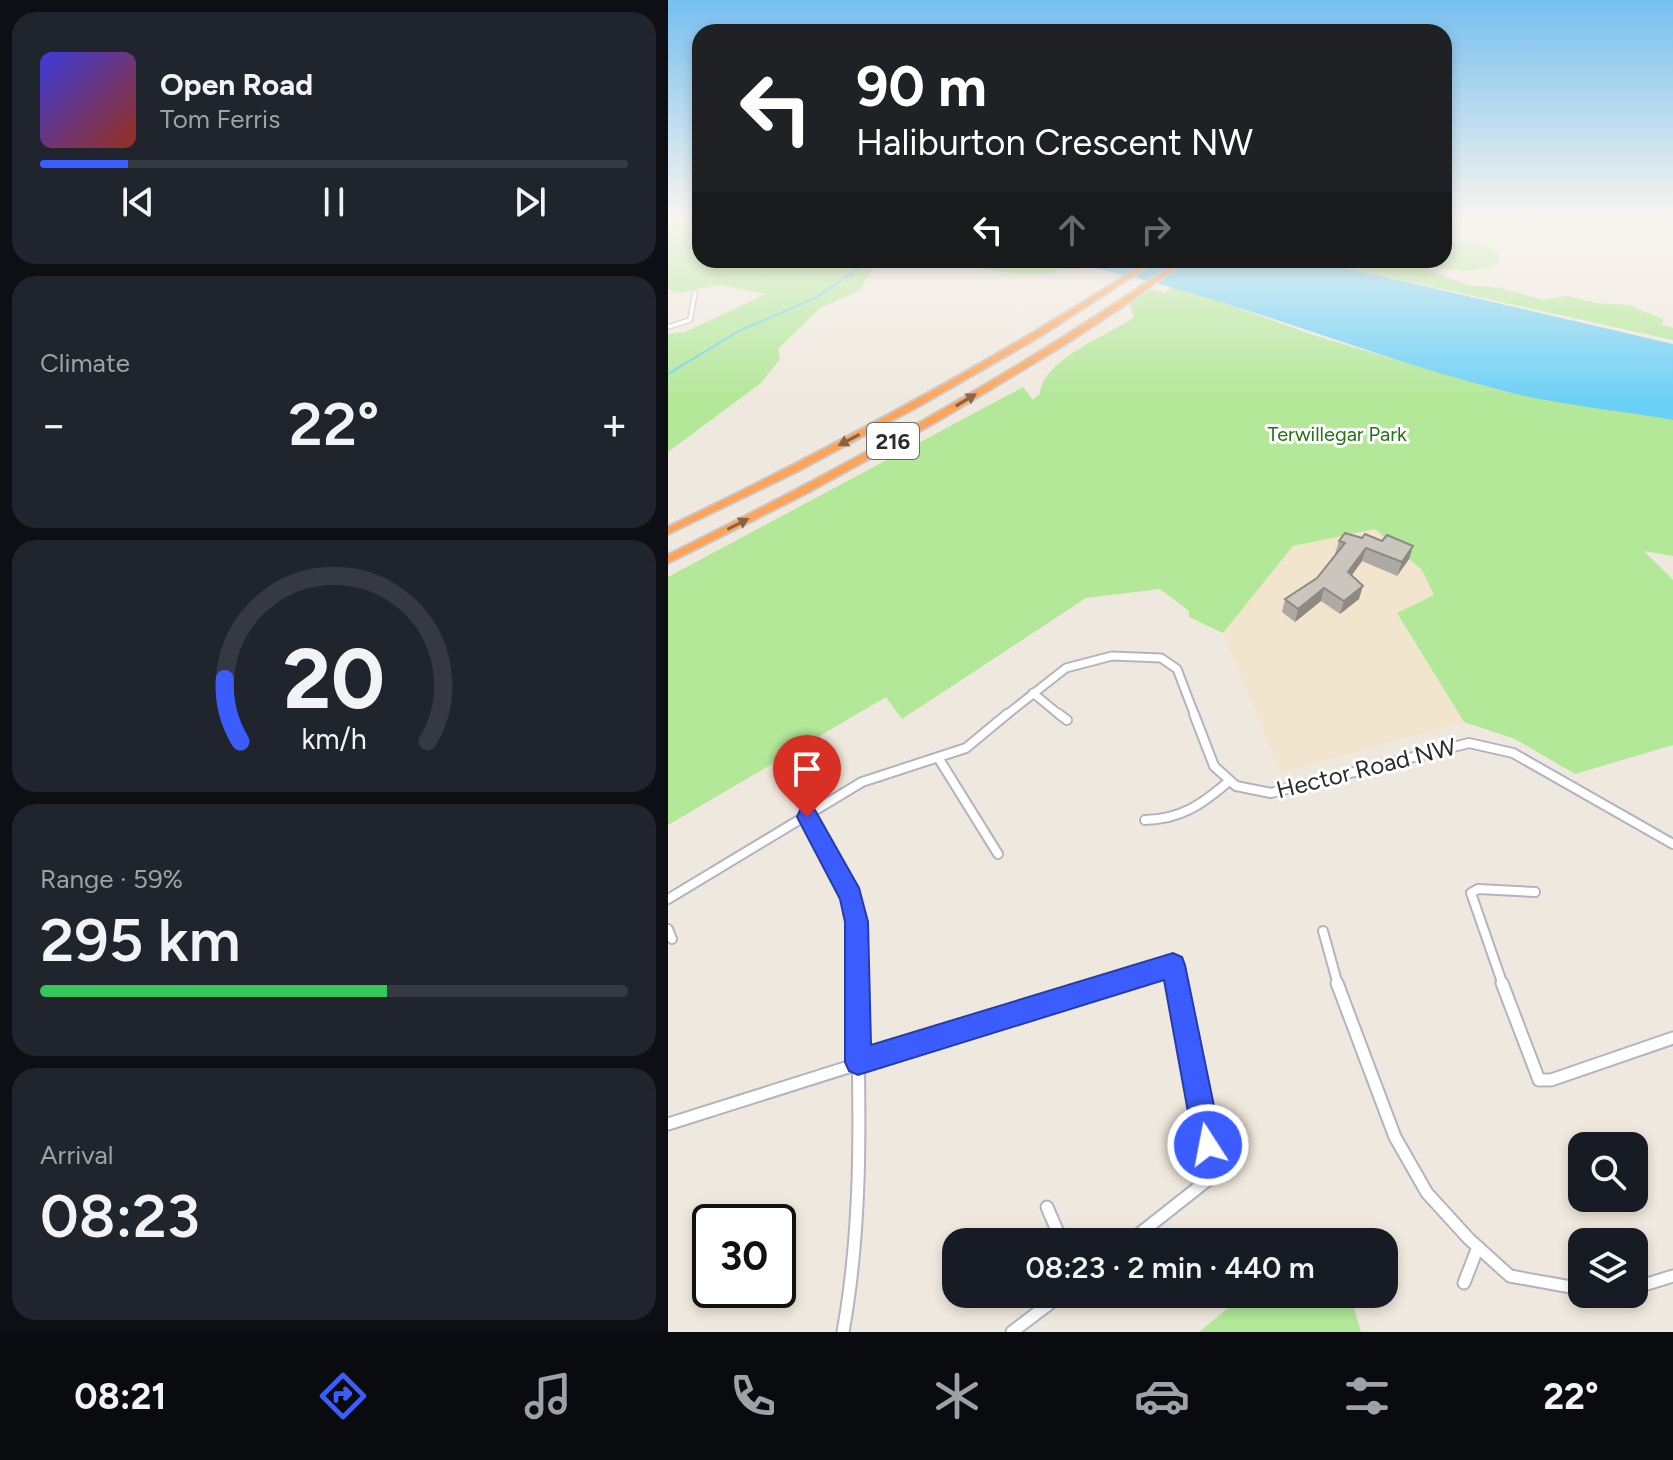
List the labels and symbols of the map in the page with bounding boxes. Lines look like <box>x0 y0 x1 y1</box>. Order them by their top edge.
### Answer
one-way arrow <box>955 393 977 407</box>
park label: Terwillegar Park <box>1267 422 1407 446</box>
road number: 216 <box>867 423 919 459</box>
one-way arrow <box>837 433 860 446</box>
one-way arrow <box>726 517 749 530</box>
street label: Hector Road NW <box>1273 732 1459 804</box>
pin <box>773 735 841 817</box>
position arrow <box>1166 1103 1250 1187</box>
speed limit sign: 30 <box>692 1204 796 1308</box>

